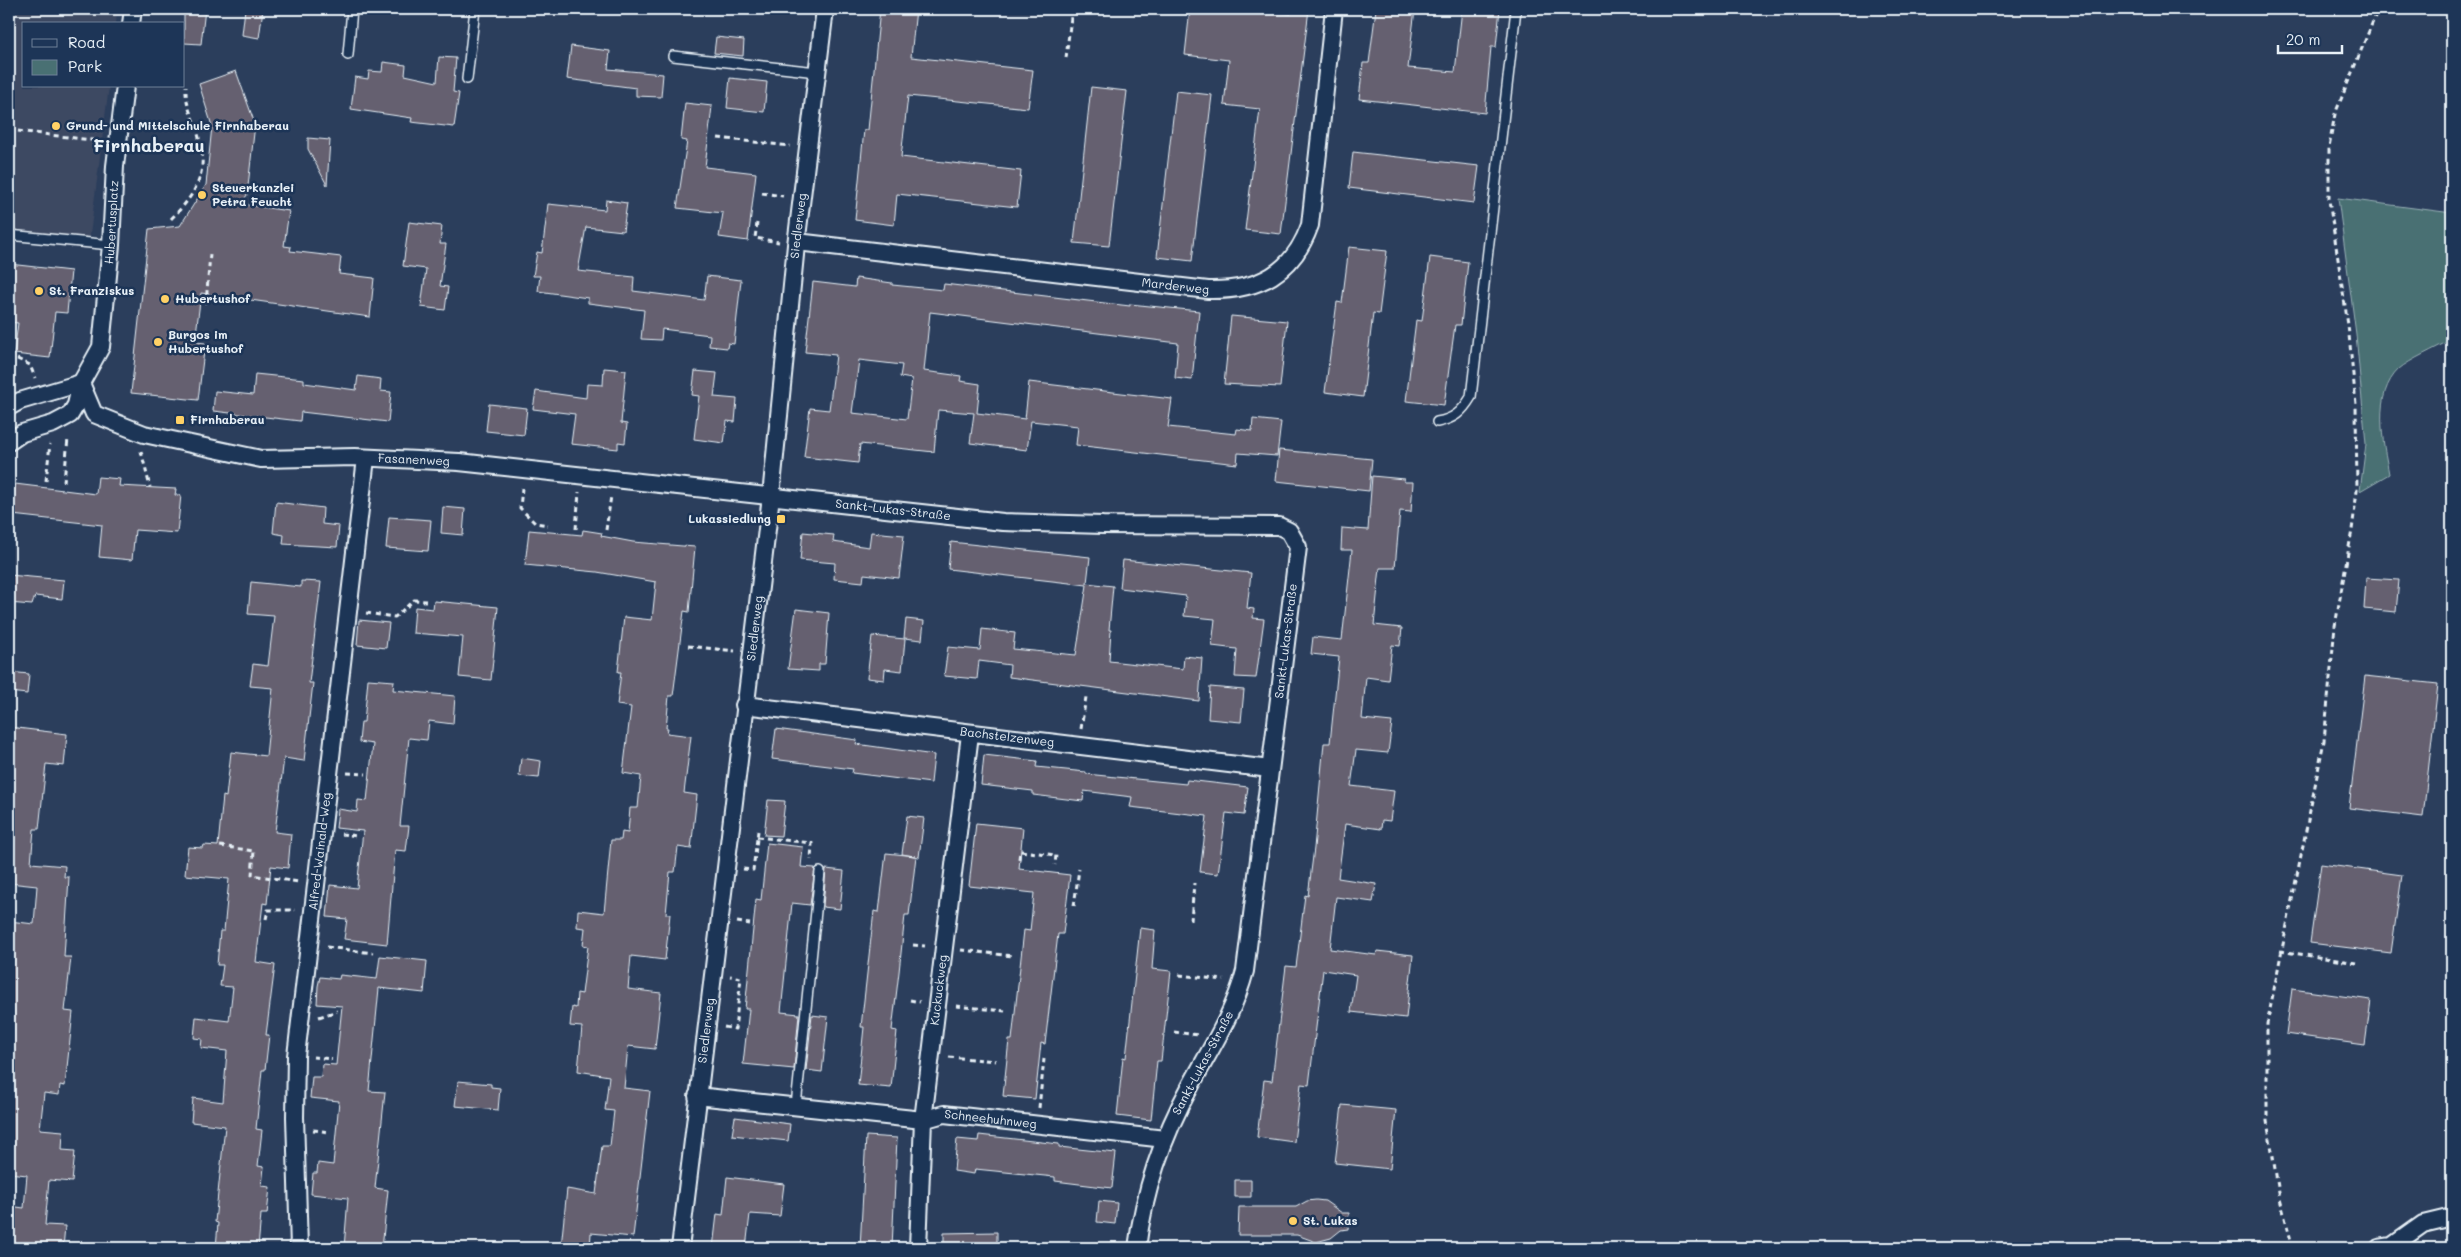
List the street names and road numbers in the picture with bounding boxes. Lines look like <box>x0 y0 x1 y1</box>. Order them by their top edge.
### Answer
street label: Hubertusplatz <box>100 180 121 265</box>
street label: Siedlerweg <box>786 192 809 259</box>
street label: Marderweg <box>1141 273 1210 297</box>
street label: Fasanenweg <box>378 449 450 469</box>
street label: Sankt-Lukas-Straße <box>835 495 952 523</box>
street label: Sankt-Lukas-Straße <box>1270 582 1300 699</box>
street label: Siedlerweg <box>742 595 766 662</box>
street label: Bachstelzenweg <box>959 722 1055 750</box>
street label: Alfred-Wainald-Weg <box>304 791 334 911</box>
street label: Kuckuckweg <box>926 954 950 1026</box>
street label: Siedlerweg <box>693 997 717 1064</box>
street label: Sankt-Lukas-Straße <box>1168 1008 1236 1117</box>
street label: Schneehuhnweg <box>944 1105 1038 1131</box>

